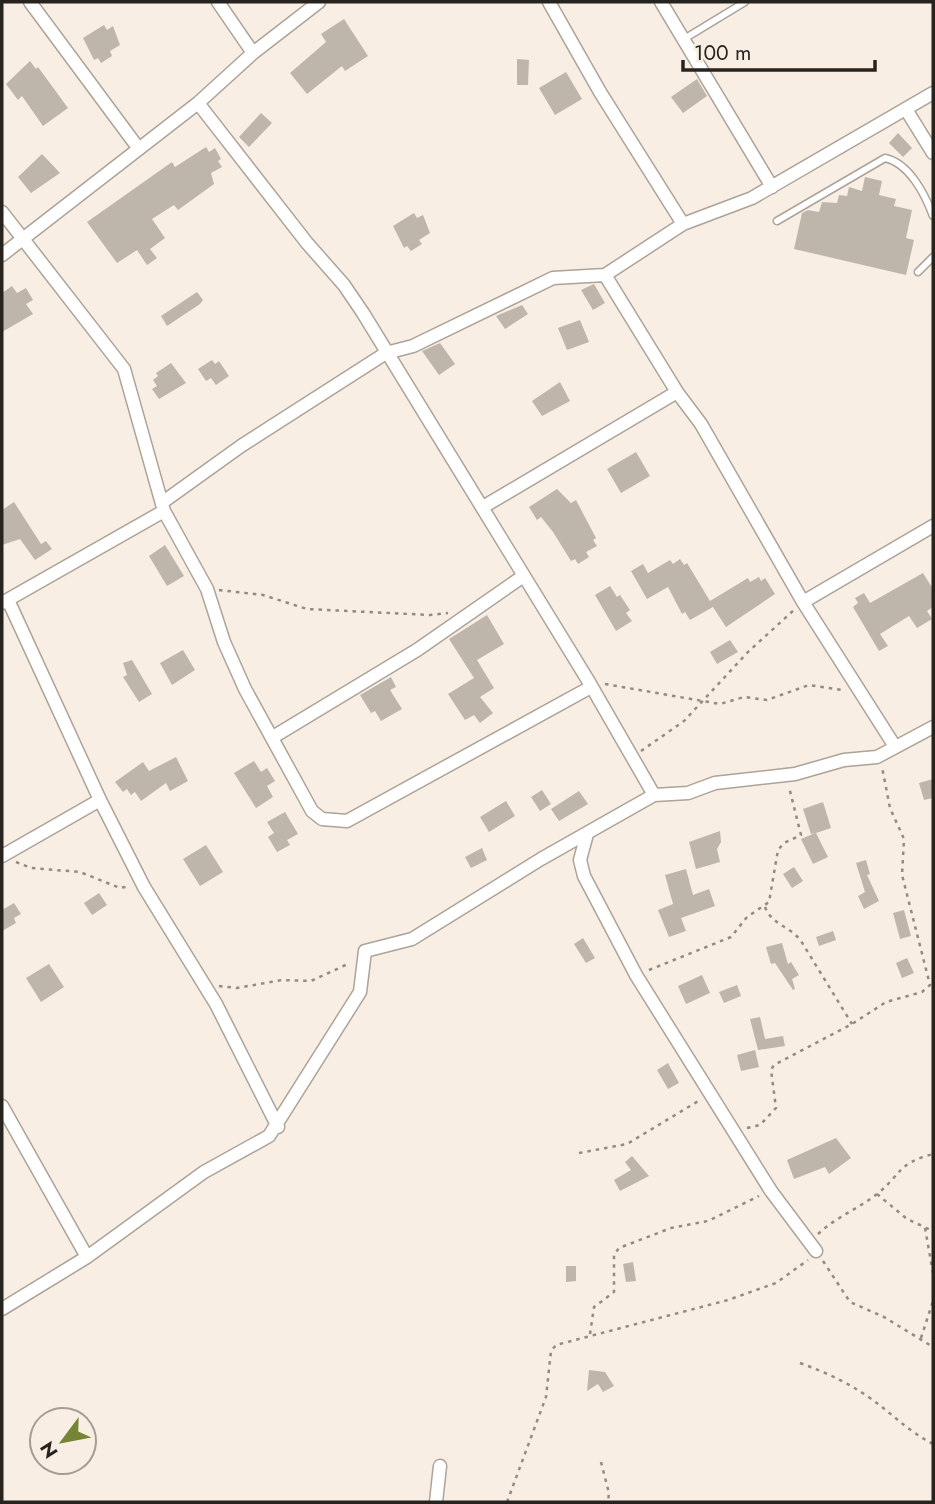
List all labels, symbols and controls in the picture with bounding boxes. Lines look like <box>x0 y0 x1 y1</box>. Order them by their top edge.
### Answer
scale bar <box>683 28 876 72</box>
text: 100 m <box>694 38 751 68</box>
north arrow <box>28 1406 98 1476</box>
text: N <box>34 1436 64 1463</box>

